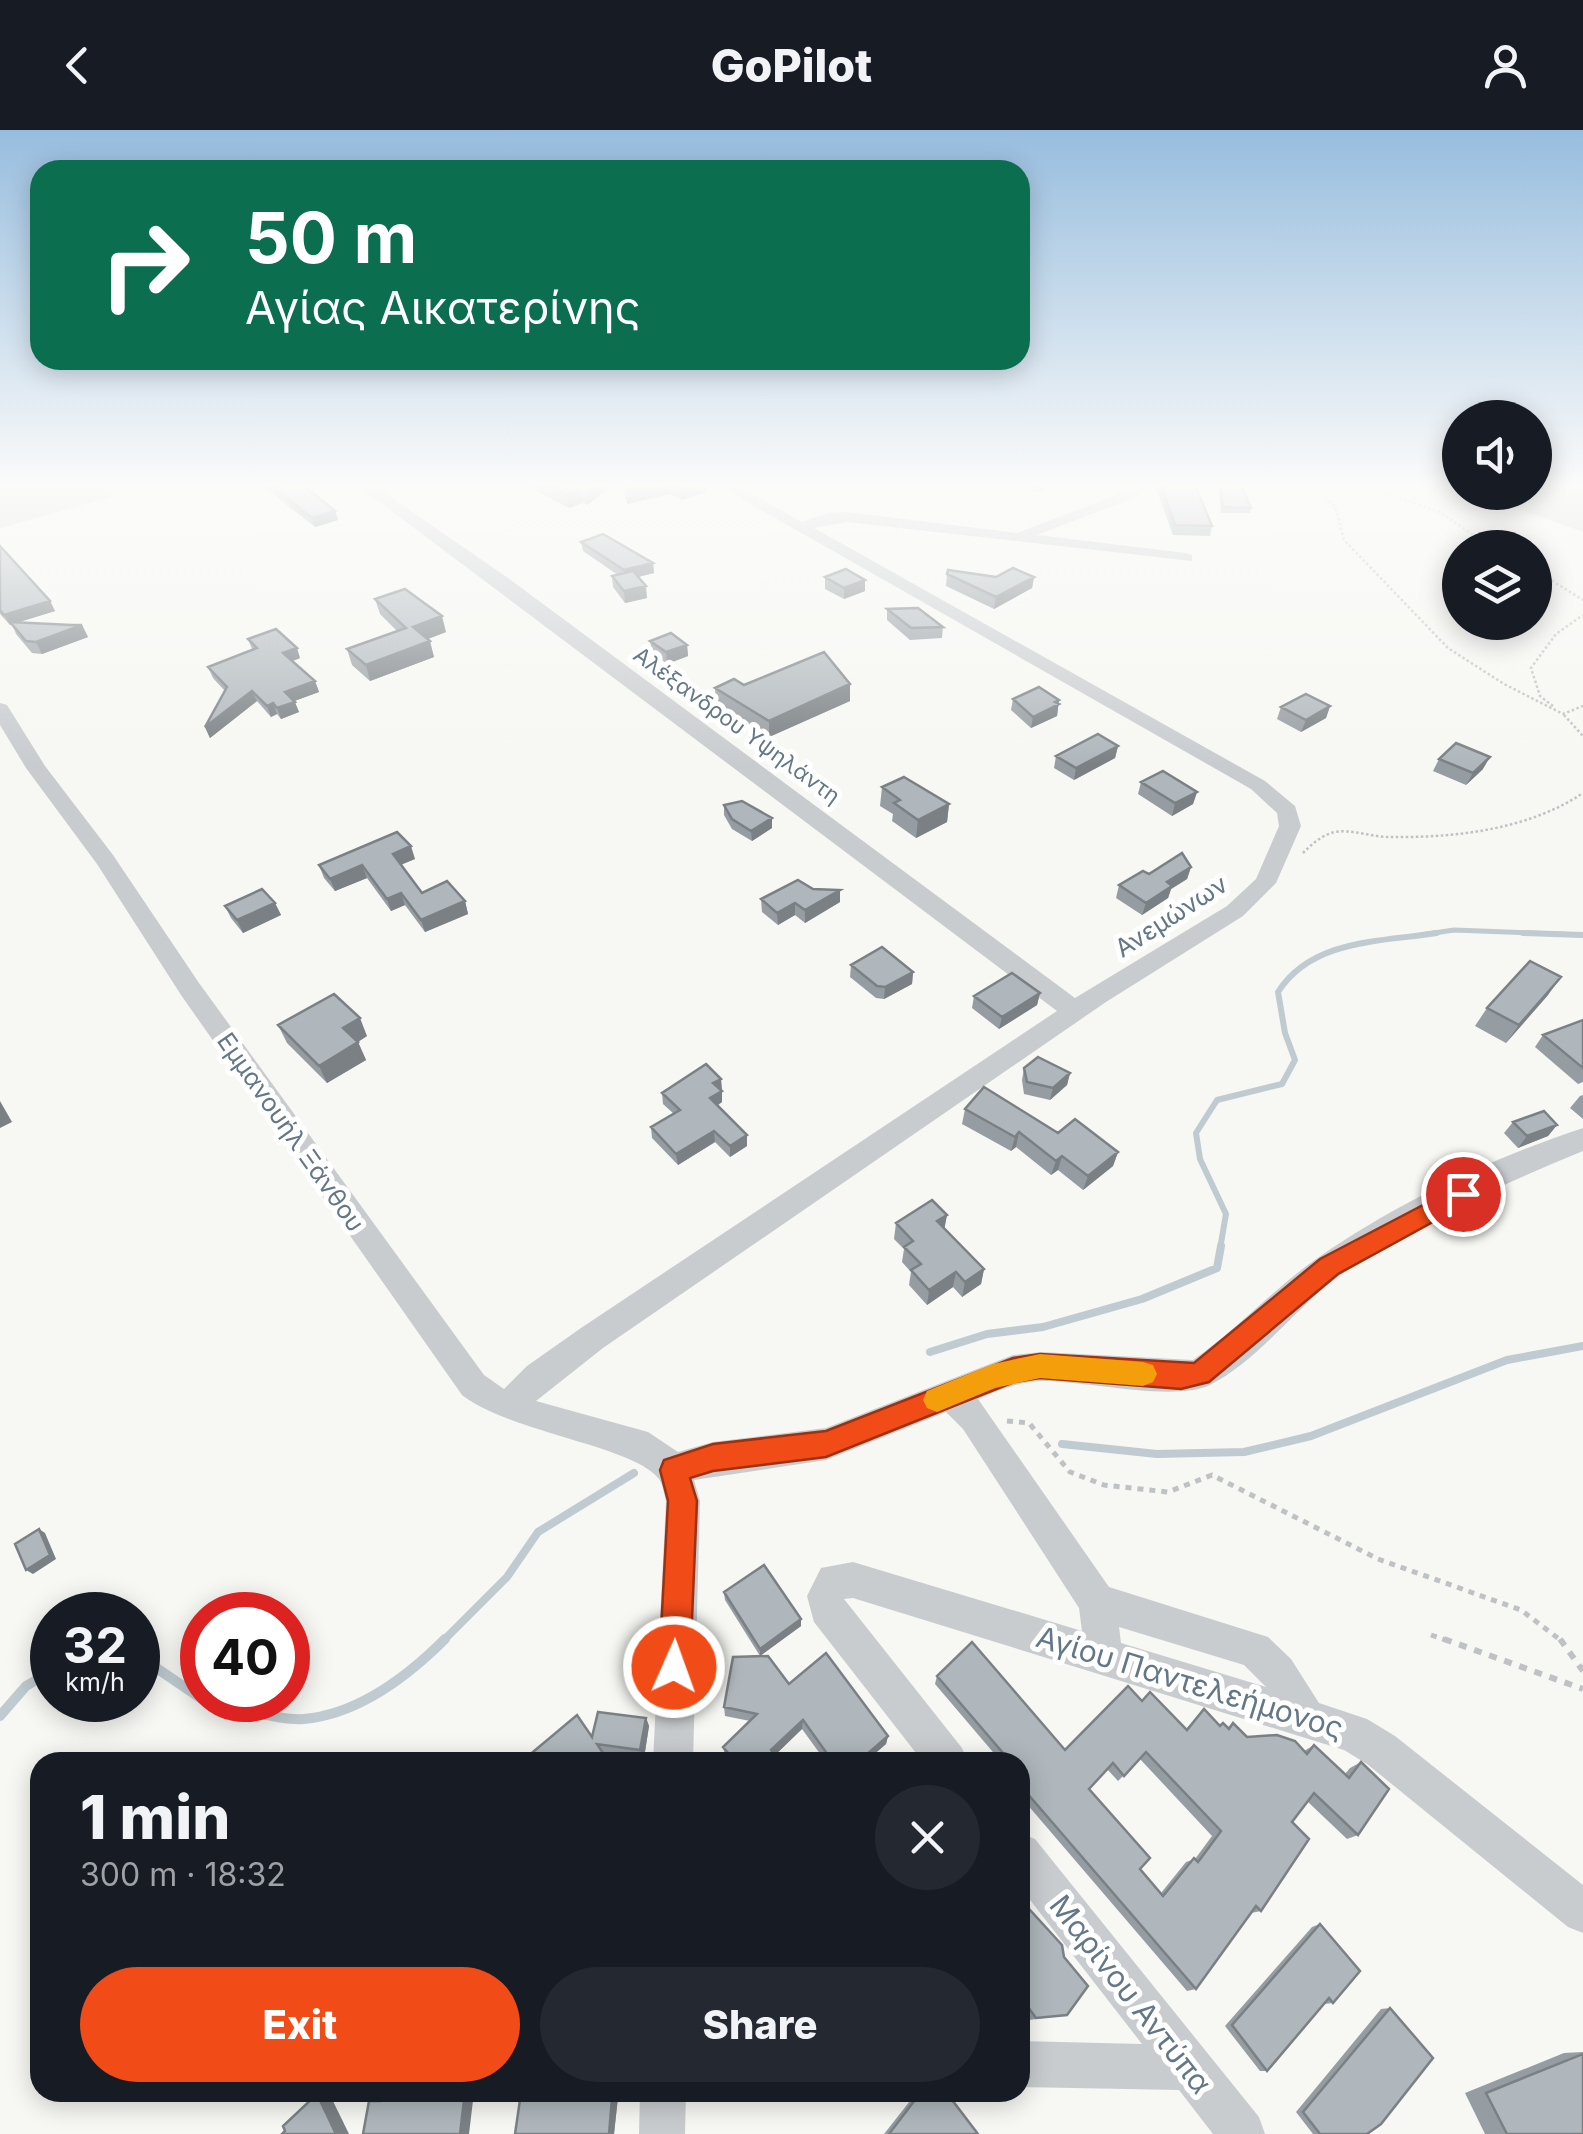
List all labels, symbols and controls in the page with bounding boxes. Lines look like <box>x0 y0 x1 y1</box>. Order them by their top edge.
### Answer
icon: back <box>50 38 105 93</box>
text: GoPilot <box>711 38 872 93</box>
icon: person <box>1478 38 1533 93</box>
text: 50 m <box>245 195 417 280</box>
icon: right <box>80 200 210 330</box>
text: Αγίας Αικατερίνης <box>245 280 640 335</box>
map controls <box>1442 400 1552 640</box>
button: sound <box>1442 400 1552 510</box>
button: layers <box>1442 530 1552 640</box>
street label: Αλέξανδρου Υψηλάντη <box>629 641 845 809</box>
street label: Ανεμώνων <box>1109 869 1233 963</box>
street label: Εμμανουήλ Ξάνθου <box>211 1027 371 1237</box>
pin <box>1421 1152 1506 1237</box>
icon: arrive <box>1436 1167 1491 1222</box>
speed limit sign: 40 <box>180 1592 310 1722</box>
text: 32 <box>63 1615 127 1675</box>
position arrow <box>622 1615 726 1719</box>
street label: Αγίου Παντελεήμονος <box>1032 1618 1348 1746</box>
text: km/h <box>65 1667 125 1697</box>
text: 1 min <box>80 1781 230 1853</box>
button: close <box>875 1785 980 1890</box>
text: 300 m · 18:32 <box>80 1855 286 1894</box>
street label: Μαρίνου Αντύπα <box>1042 1888 1220 2100</box>
button: Exit <box>80 1967 520 2082</box>
button: Share <box>540 1967 980 2082</box>

